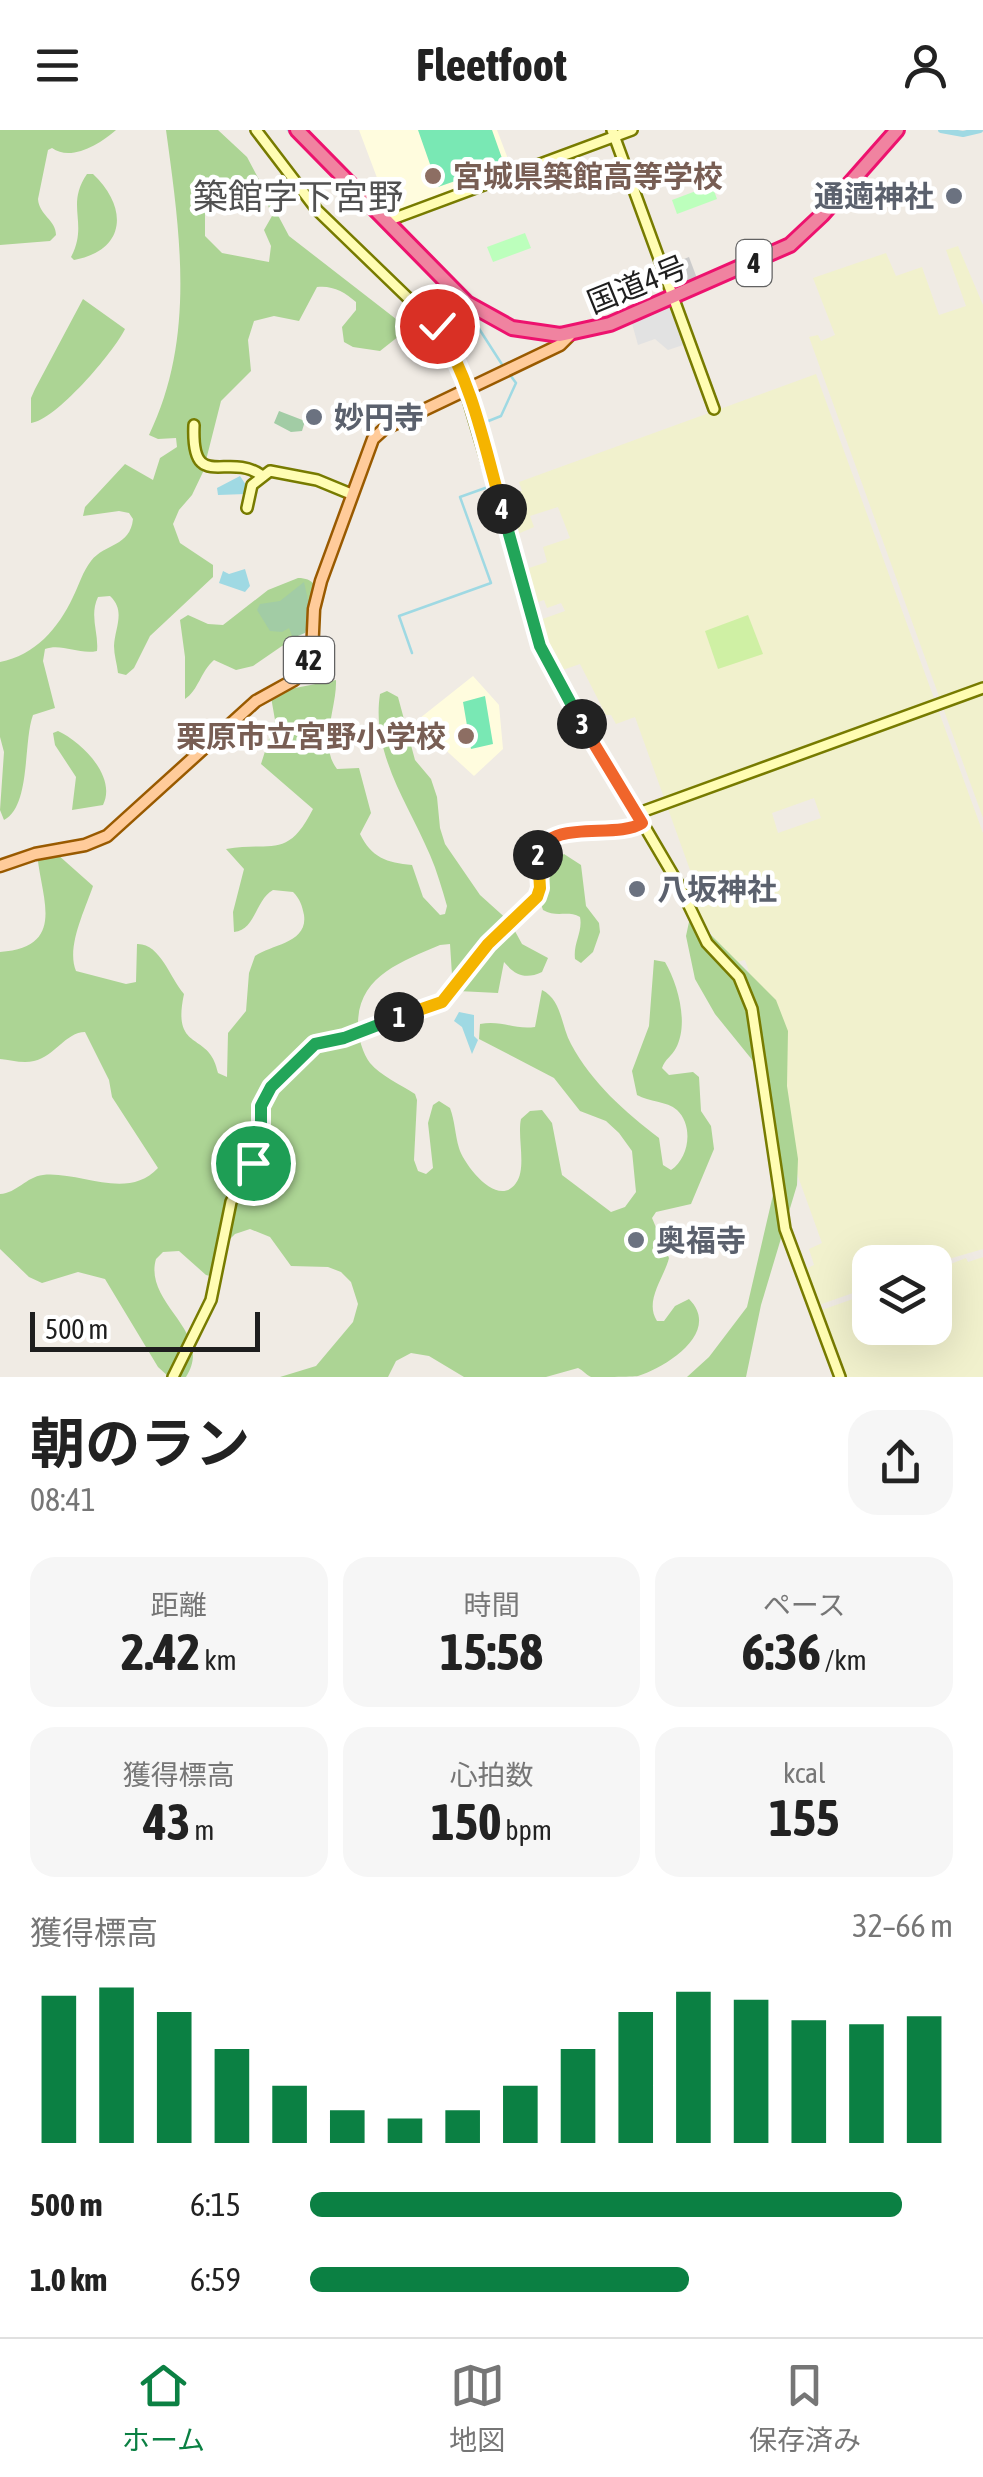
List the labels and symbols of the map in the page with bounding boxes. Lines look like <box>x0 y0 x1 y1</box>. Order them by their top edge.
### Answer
place label: 宮城県築館高等学校 <box>453 159 723 193</box>
marker: 宮城県築館高等学校 <box>422 165 444 187</box>
district label: 築館字下宮野 <box>193 176 403 216</box>
place label: 通遖神社 <box>814 179 934 213</box>
marker: 通遖神社 <box>943 185 965 207</box>
road number: 4 <box>736 240 772 286</box>
street label: 国道4号 <box>582 249 692 319</box>
pin <box>395 284 480 369</box>
place label: 妙円寺 <box>334 400 424 434</box>
marker: 妙円寺 <box>303 406 325 428</box>
pin: 4 <box>477 484 527 534</box>
road number: 42 <box>284 637 334 683</box>
pin: 3 <box>557 699 607 749</box>
place label: 栗原市立宮野小学校 <box>176 719 446 753</box>
marker: 栗原市立宮野小学校 <box>455 725 477 747</box>
pin: 2 <box>513 830 563 880</box>
place label: 八坂神社 <box>657 872 777 906</box>
marker: 八坂神社 <box>626 878 648 900</box>
pin: 1 <box>374 992 424 1042</box>
pin <box>211 1121 296 1206</box>
place label: 奥福寺 <box>656 1223 746 1257</box>
marker: 奥福寺 <box>625 1229 647 1251</box>
scale bar <box>30 1307 260 1352</box>

